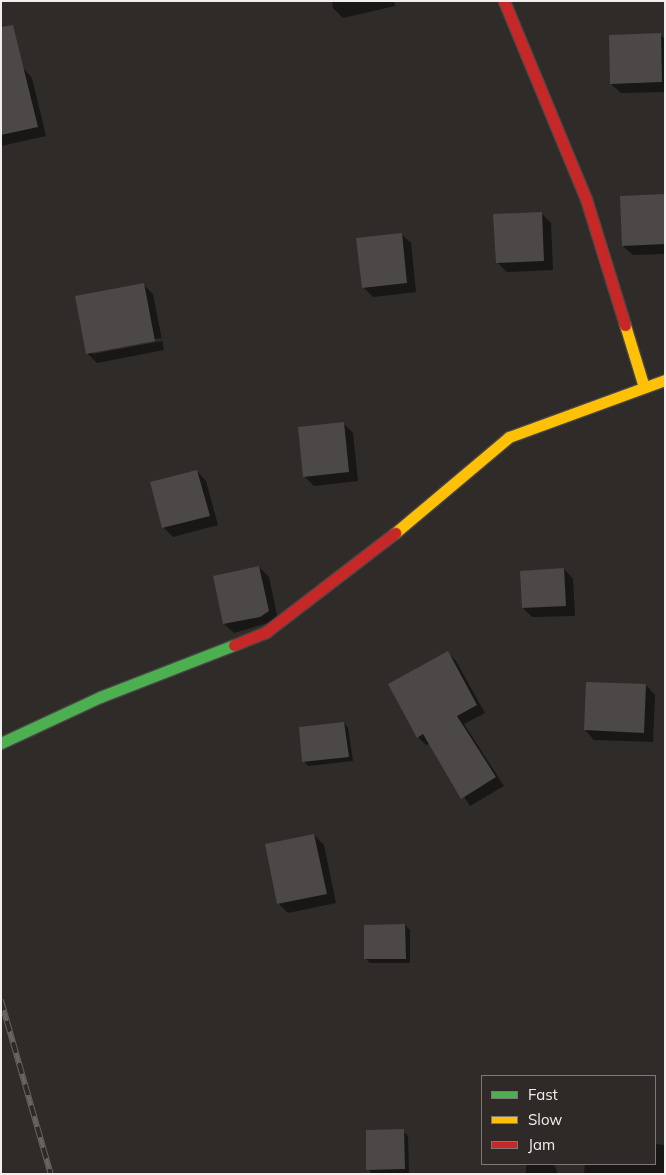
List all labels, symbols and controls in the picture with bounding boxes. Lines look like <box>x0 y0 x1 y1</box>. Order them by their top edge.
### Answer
legend <box>481 1075 656 1165</box>
text: Fast <box>528 1085 558 1104</box>
text: Slow <box>528 1110 562 1129</box>
text: Jam <box>528 1135 555 1154</box>

